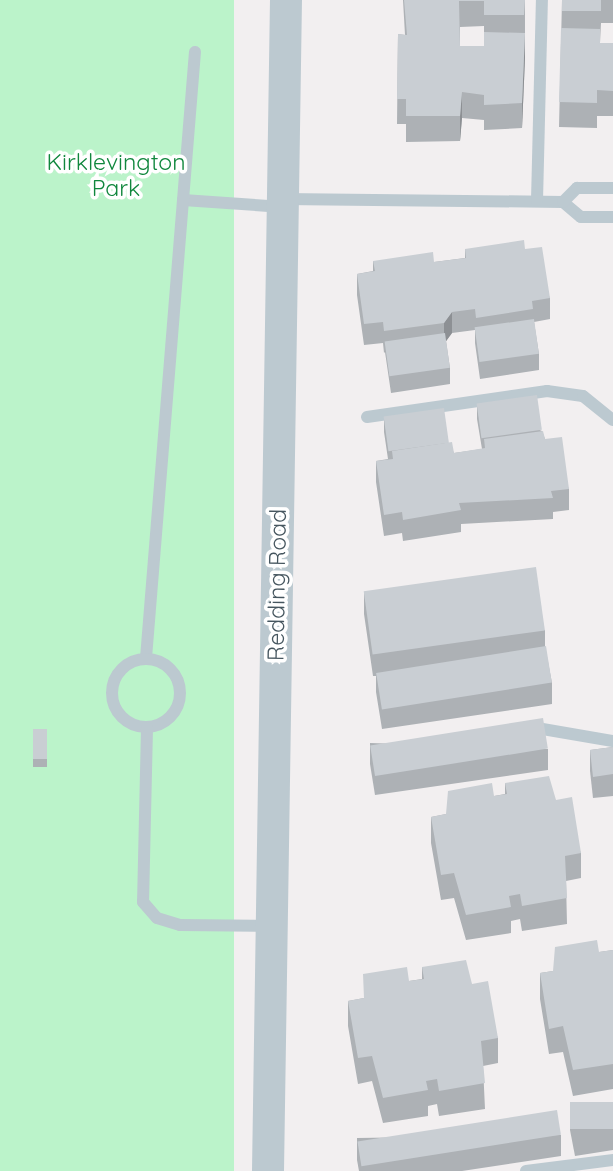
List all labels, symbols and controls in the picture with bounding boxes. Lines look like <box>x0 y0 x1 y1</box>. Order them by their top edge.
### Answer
park label: Kirklevington Park <box>46 148 186 202</box>
street label: Redding Road <box>262 509 292 661</box>

